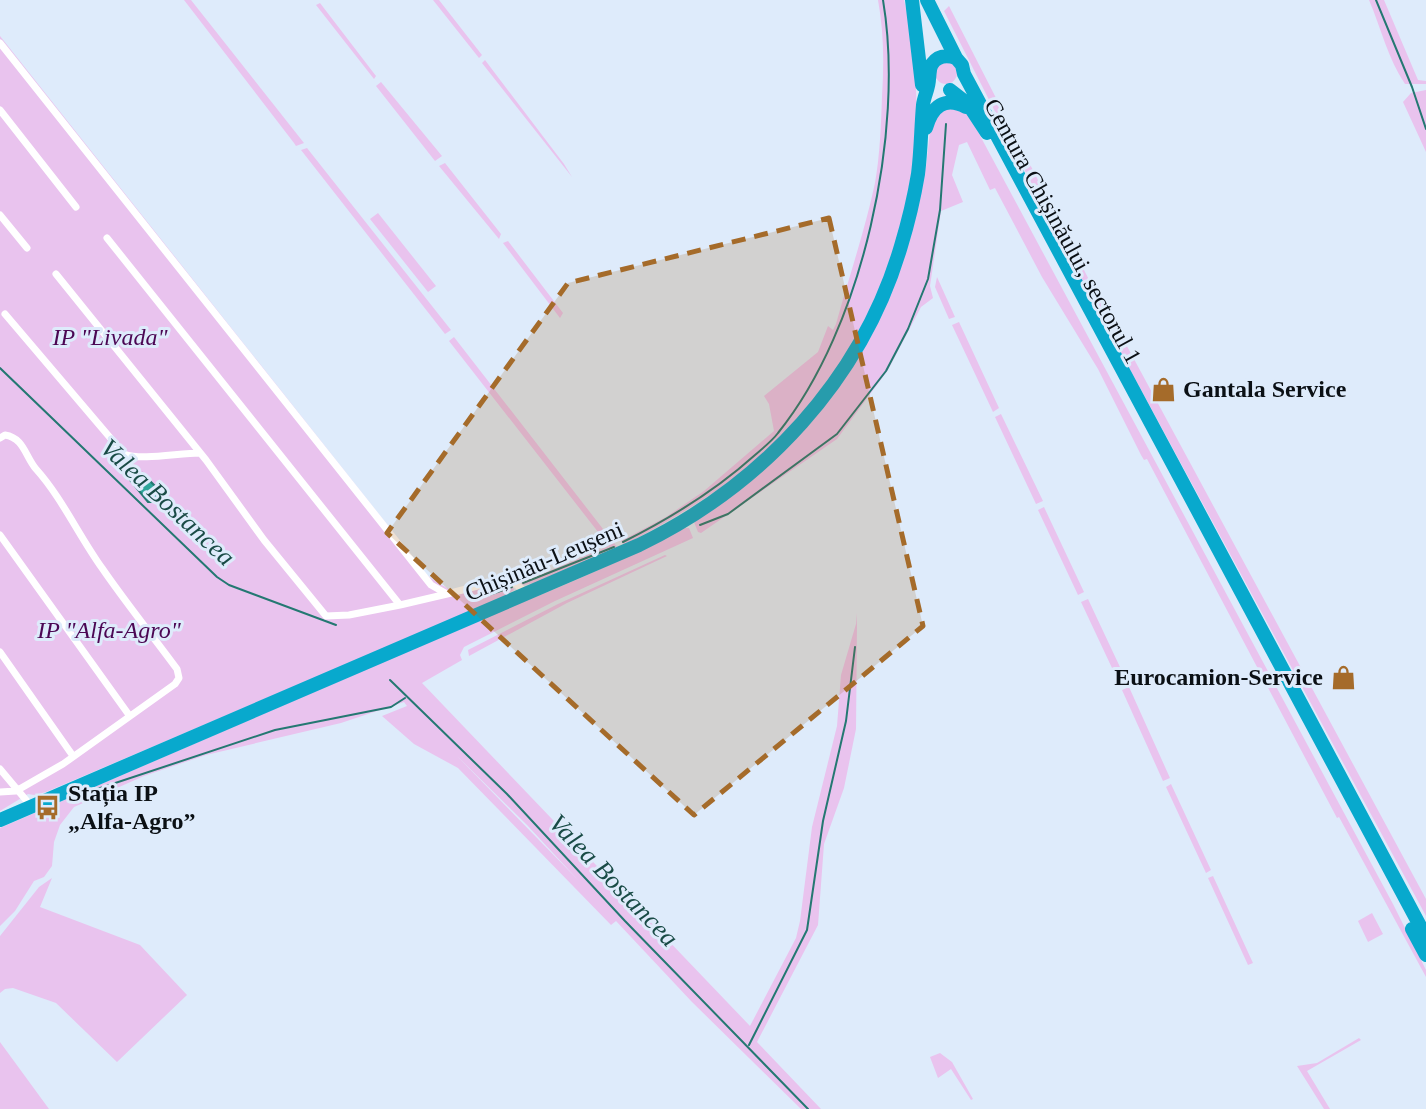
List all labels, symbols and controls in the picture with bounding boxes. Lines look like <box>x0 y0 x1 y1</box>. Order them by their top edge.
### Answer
street label: Centura Chișinăului, sectorul 1 <box>979 94 1147 368</box>
park label: IP "Livada" <box>51 324 168 350</box>
shop icon: Gantala Service <box>1149 375 1177 403</box>
place label: Gantala Service <box>1183 376 1347 402</box>
water label: Valea Bostancea <box>95 433 241 572</box>
street label: Chișinău-Leușeni <box>461 516 627 606</box>
park label: IP "Alfa-Agro" <box>36 617 182 643</box>
shop icon: Eurocamion-Service <box>1329 663 1357 691</box>
place label: Eurocamion-Service <box>1114 664 1323 690</box>
place label: Stația IP „Alfa-Agro” <box>68 780 196 834</box>
bus stop icon: Stația IP „Alfa-Agro” <box>34 793 62 821</box>
water label: Valea Bostancea <box>543 808 684 952</box>

